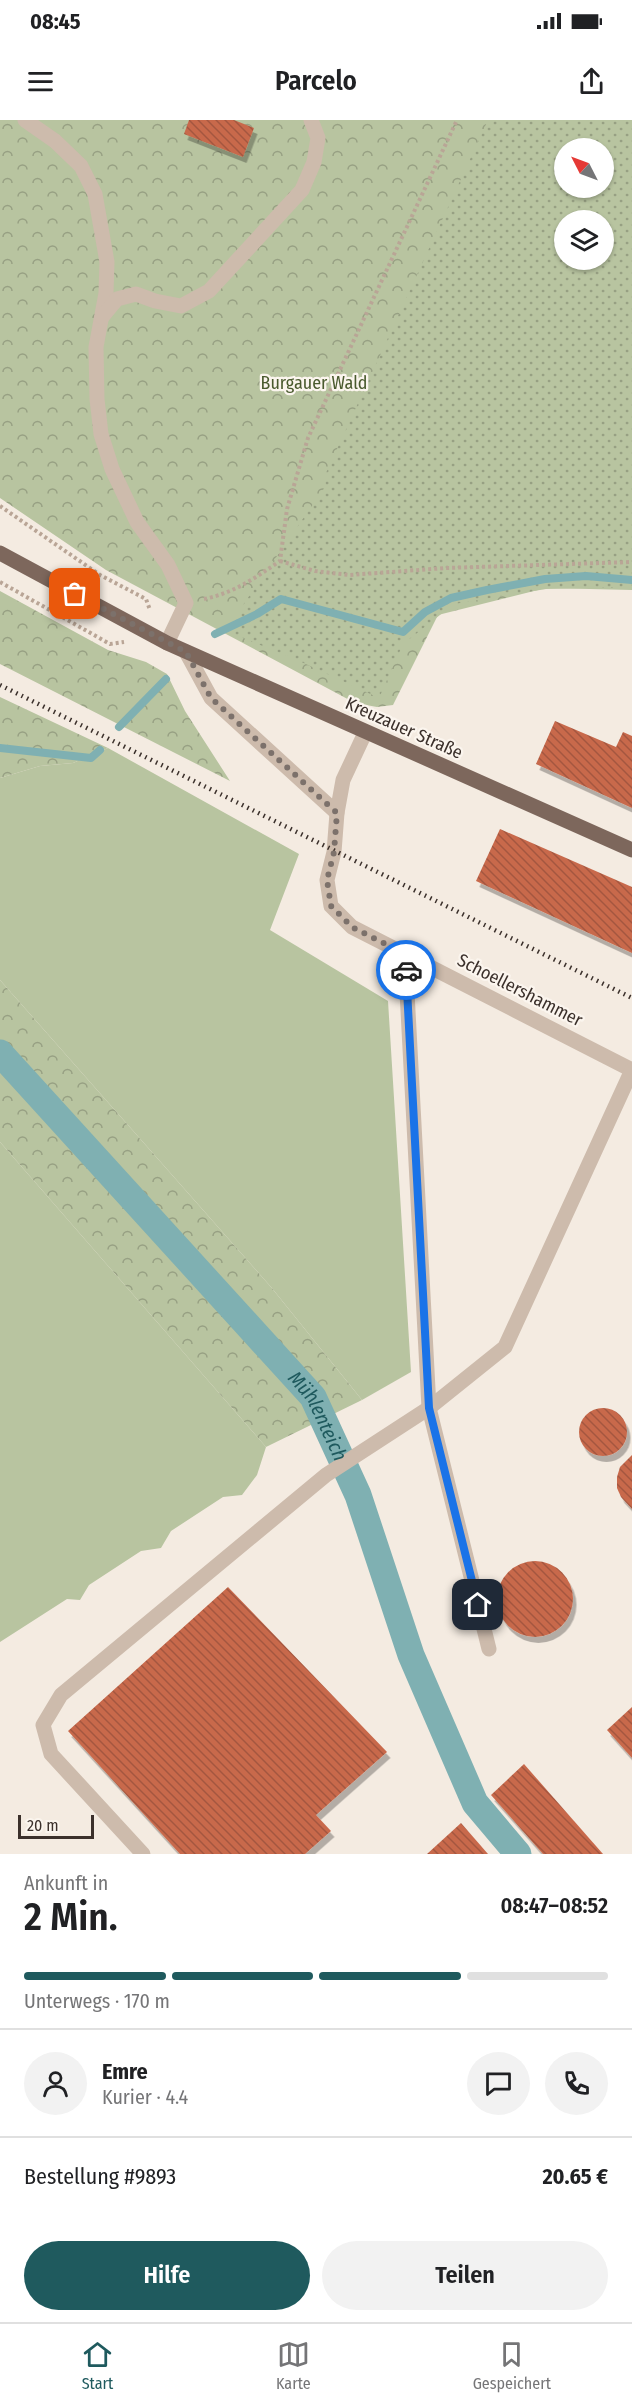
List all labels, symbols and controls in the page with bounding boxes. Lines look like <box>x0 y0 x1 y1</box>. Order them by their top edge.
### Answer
text: 08:45 <box>30 8 80 35</box>
icon: menu <box>24 65 57 98</box>
text: Parcelo <box>275 65 357 97</box>
icon: share <box>575 65 608 98</box>
north arrow <box>554 138 614 198</box>
map controls <box>554 138 614 270</box>
button: layers <box>554 210 614 270</box>
park label: Burgauer Wald <box>261 372 367 394</box>
pin <box>49 568 100 619</box>
icon: bag <box>58 577 91 610</box>
street label: Kreuzauer Straße <box>342 692 466 764</box>
courier <box>376 940 436 1000</box>
street label: Schoellershammer <box>454 949 587 1031</box>
icon: car <box>390 954 423 987</box>
water label: Mühlenteich <box>283 1366 353 1465</box>
pin <box>452 1579 503 1630</box>
icon: home <box>461 1588 494 1621</box>
scale bar <box>18 1812 94 1840</box>
text: 20 m <box>27 1816 58 1835</box>
text: Ankunft in <box>24 1871 108 1895</box>
text: 08:47–08:52 <box>500 1892 608 1919</box>
text: 2 Min. <box>24 1894 118 1940</box>
text: Unterwegs · 170 m <box>24 1989 170 2013</box>
button: person <box>24 2052 87 2115</box>
button: chat <box>467 2052 530 2115</box>
button: phone <box>545 2052 608 2115</box>
text: Emre <box>102 2058 148 2085</box>
text: Kurier · 4.4 <box>102 2085 188 2109</box>
text: Bestellung #9893 <box>24 2163 176 2190</box>
text: 20.65 € <box>542 2163 608 2190</box>
button: Hilfe <box>24 2241 310 2310</box>
button: Teilen <box>322 2241 608 2310</box>
tab: Start <box>81 2338 114 2393</box>
tab: Karte <box>276 2338 311 2393</box>
tab: Gespeichert <box>473 2338 551 2393</box>

